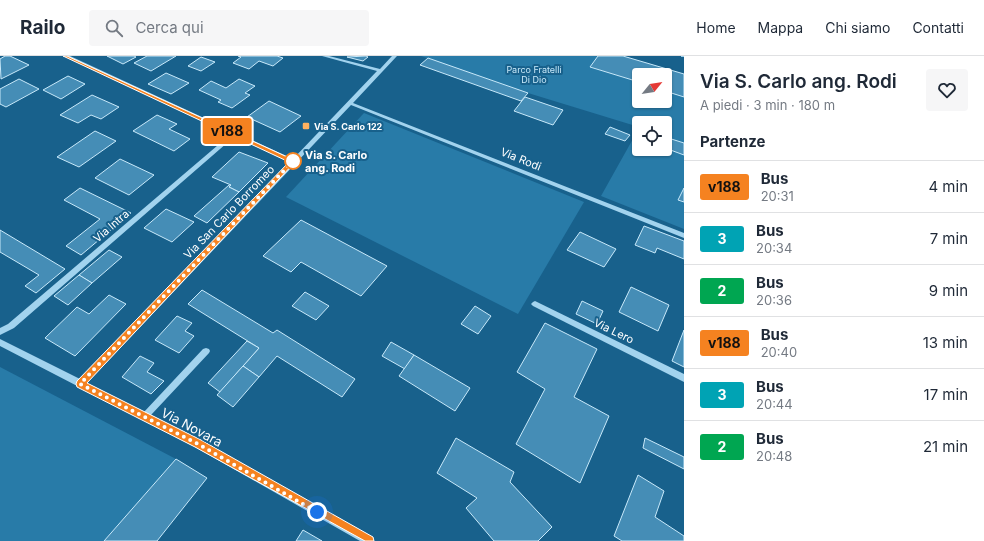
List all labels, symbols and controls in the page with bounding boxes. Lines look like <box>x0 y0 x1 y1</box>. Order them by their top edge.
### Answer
search box <box>89 10 369 46</box>
text: Railo <box>20 16 65 39</box>
icon: search <box>103 17 125 39</box>
text: Cerca qui <box>135 18 204 37</box>
text: Home <box>696 19 736 36</box>
text: Mappa <box>758 19 803 36</box>
text: Chi siamo <box>825 19 890 36</box>
text: Contatti <box>912 19 964 36</box>
park label: Parco Fratelli Di Dio <box>506 64 562 85</box>
north arrow <box>632 68 672 108</box>
map controls <box>632 68 672 156</box>
button: heart <box>926 69 968 111</box>
text: Via S. Carlo ang. Rodi <box>700 70 897 93</box>
text: A piedi · 3 min · 180 m <box>700 97 835 113</box>
button: locate <box>632 116 672 156</box>
line badge: v188 <box>199 118 255 144</box>
marker: Via S. Carlo 122 <box>301 121 311 131</box>
place label: Via S. Carlo 122 <box>314 121 383 132</box>
text: v188 <box>211 122 243 139</box>
text: Partenze <box>700 132 766 151</box>
street label: Via Rodi <box>499 145 543 173</box>
place label: Via S. Carlo ang. Rodi <box>305 148 367 175</box>
marker: Via S. Carlo ang. Rodi <box>284 152 302 170</box>
street label: Via San Carlo Borromeo <box>181 162 278 262</box>
text: Bus <box>761 169 788 188</box>
text: 4 min <box>928 177 968 196</box>
text: v188 <box>708 178 741 195</box>
text: 20:31 <box>761 188 794 204</box>
street label: Via Intra <box>90 207 132 245</box>
text: Bus <box>756 221 784 240</box>
text: 7 min <box>930 229 968 248</box>
text: 3 <box>717 230 727 247</box>
text: 20:34 <box>756 240 792 256</box>
text: Bus <box>756 273 784 292</box>
text: 9 min <box>929 281 968 300</box>
text: 2 <box>718 282 726 299</box>
text: 20:36 <box>756 292 792 308</box>
street label: Via Lero <box>592 315 637 347</box>
text: Bus <box>761 325 788 344</box>
text: 13 min <box>923 333 968 352</box>
text: v188 <box>708 334 741 351</box>
text: 20:40 <box>761 344 797 360</box>
text: Bus <box>756 377 784 396</box>
text: 17 min <box>924 385 968 404</box>
text: 3 <box>717 386 727 403</box>
text: 20:44 <box>756 396 793 412</box>
street label: Via Novara <box>159 404 225 450</box>
text: Bus <box>756 429 784 448</box>
text: 21 min <box>923 437 968 456</box>
text: 2 <box>718 438 726 455</box>
text: 20:48 <box>756 448 792 464</box>
your location <box>307 502 327 522</box>

